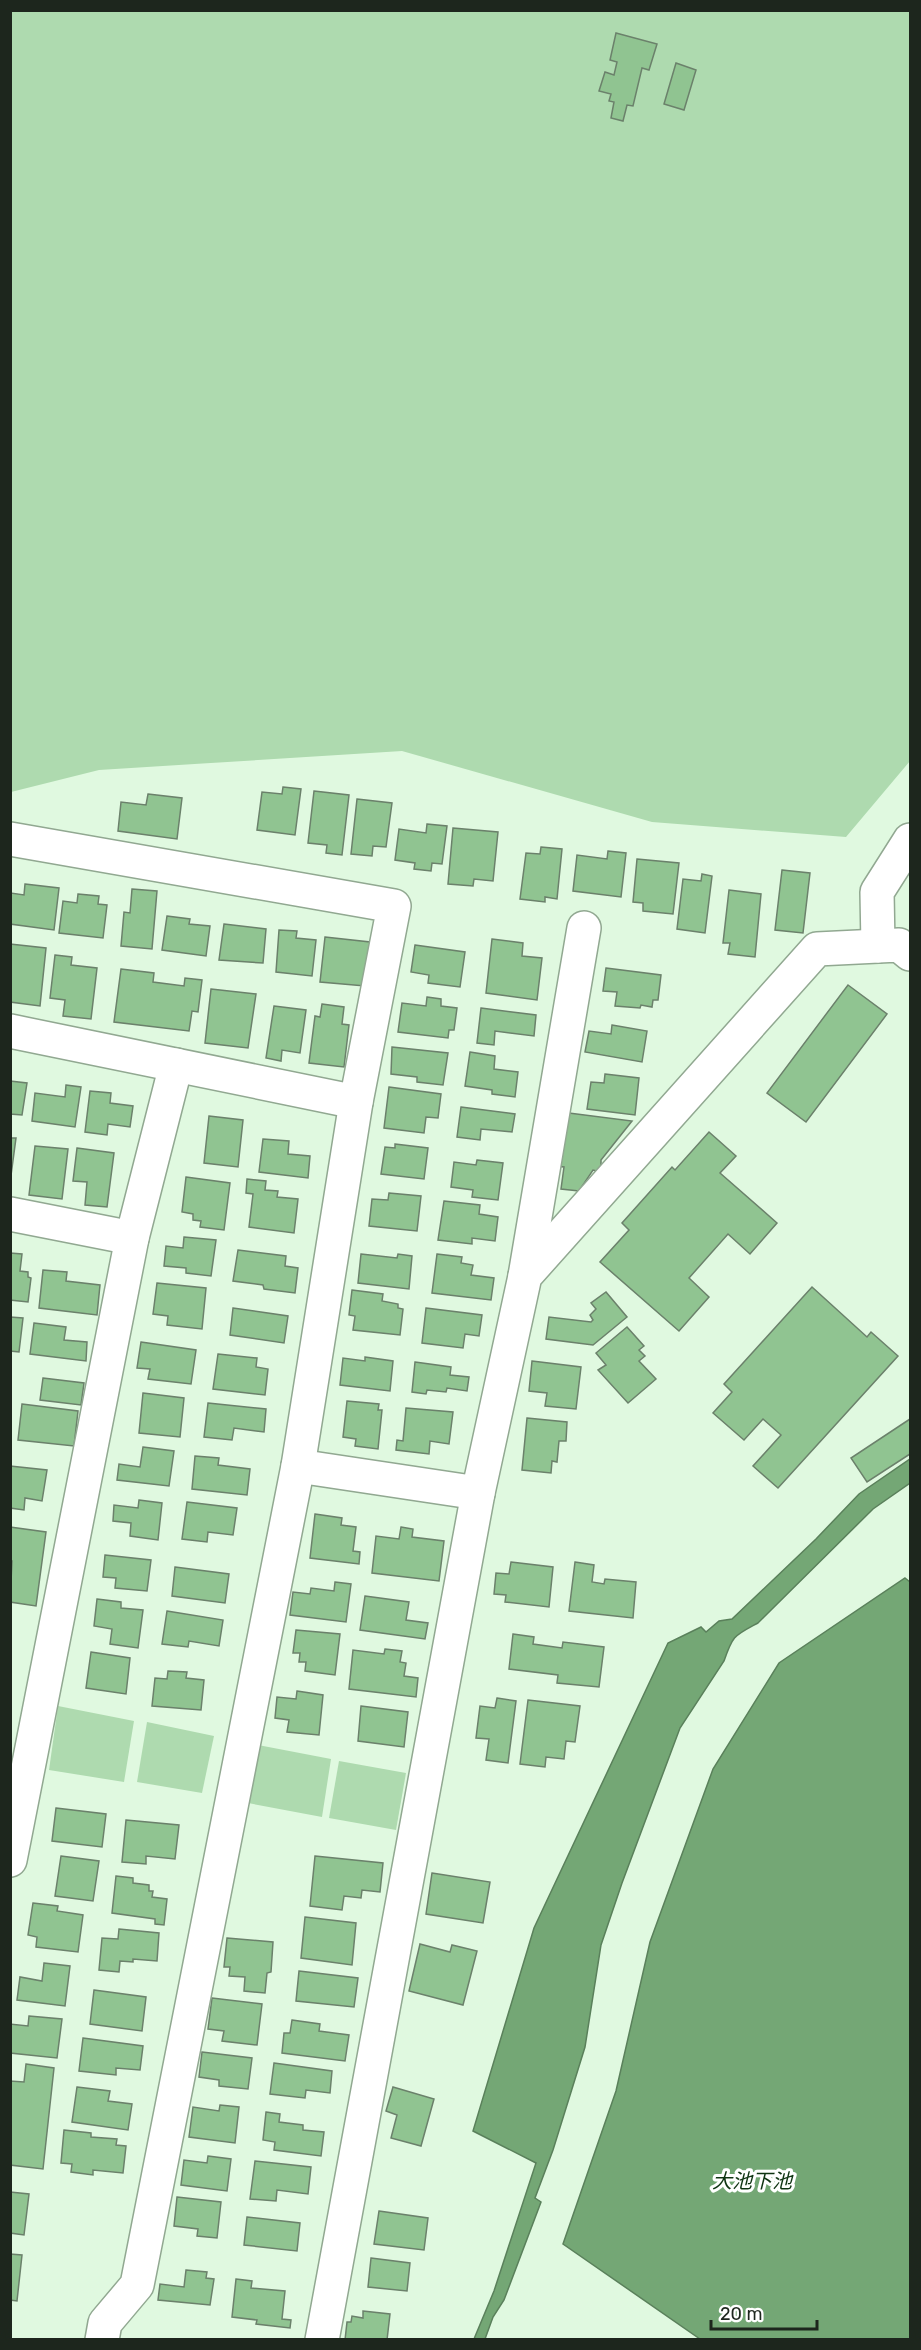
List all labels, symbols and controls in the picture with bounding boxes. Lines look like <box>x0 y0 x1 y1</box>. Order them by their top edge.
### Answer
water label: 大池下池 <box>712 2169 794 2193</box>
scale bar <box>711 2293 818 2331</box>
text: 20 m <box>720 2303 762 2325</box>

